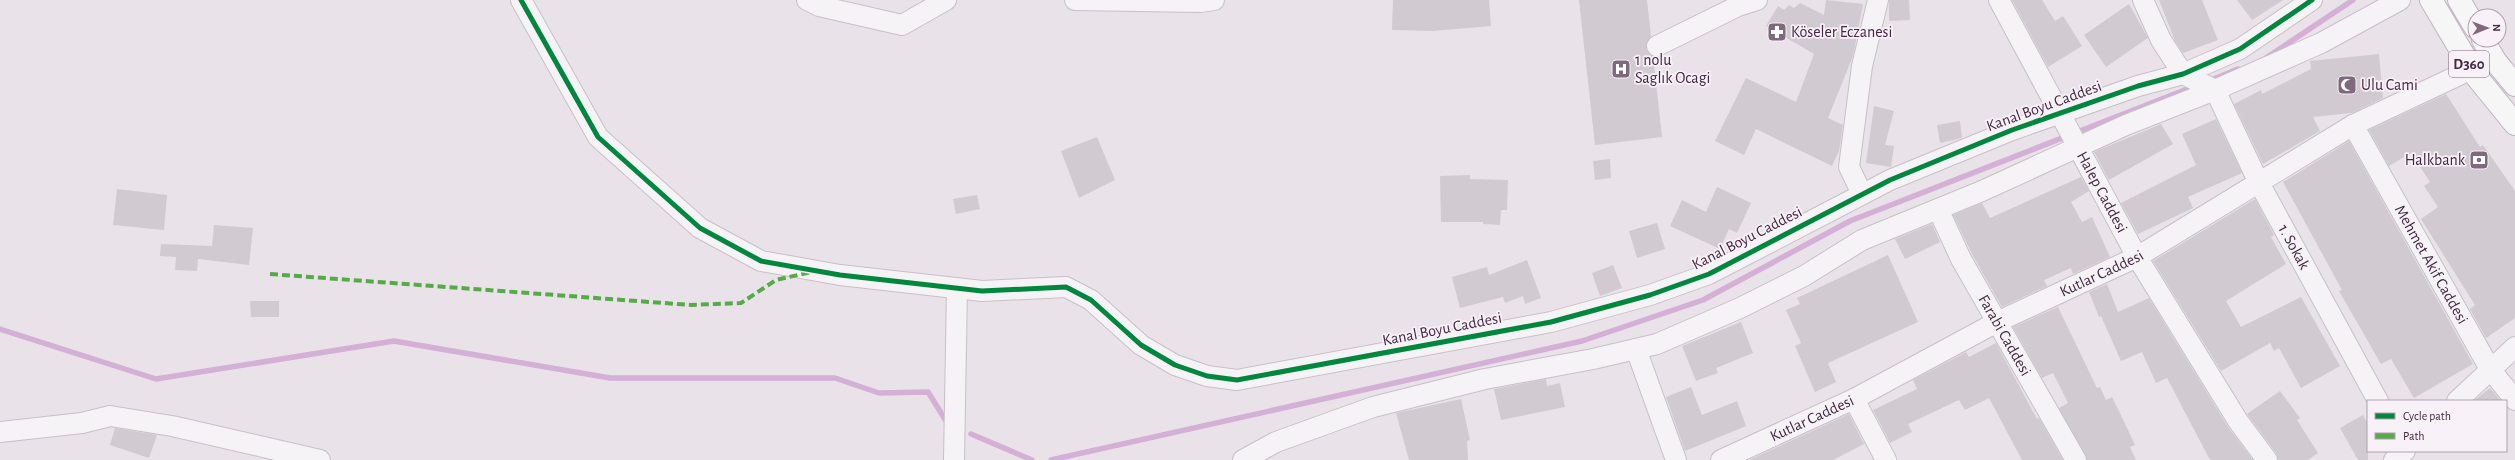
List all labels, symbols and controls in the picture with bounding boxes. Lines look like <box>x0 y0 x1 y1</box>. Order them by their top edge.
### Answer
north arrow <box>2467 8 2507 48</box>
pharmacy icon: Köseler Eczanesi <box>1766 21 1788 43</box>
place label: Köseler Eczanesi <box>1791 24 1892 40</box>
text: N <box>2491 24 2502 32</box>
road number: D360 <box>2449 51 2489 77</box>
place label: 1 nolu Saglık Ocagi <box>1635 52 1710 86</box>
hospital icon: 1 nolu Saglık Ocagi <box>1610 58 1632 80</box>
mosque icon: Ulu Cami <box>2336 74 2358 96</box>
place label: Ulu Cami <box>2361 77 2418 93</box>
street label: Kanal Boyu Caddesi <box>1984 78 2104 135</box>
street label: Halep Caddesi <box>2074 149 2130 235</box>
bank icon: Halkbank <box>2468 149 2490 171</box>
place label: Halkbank <box>2405 152 2466 168</box>
street label: Kanal Boyu Caddesi <box>1689 203 1805 274</box>
street label: Mehmet Akif Caddesi <box>2392 203 2471 327</box>
street label: 1. Sokak <box>2275 222 2313 273</box>
street label: Kutlar Caddesi <box>2057 247 2146 300</box>
street label: Farabi Caddesi <box>1975 292 2034 379</box>
street label: Kanal Boyu Caddesi <box>1381 310 1503 349</box>
street label: Kutlar Caddesi <box>1768 392 1856 444</box>
legend <box>2367 400 2507 452</box>
text: Cycle path <box>2403 410 2451 423</box>
text: Path <box>2403 430 2425 442</box>

